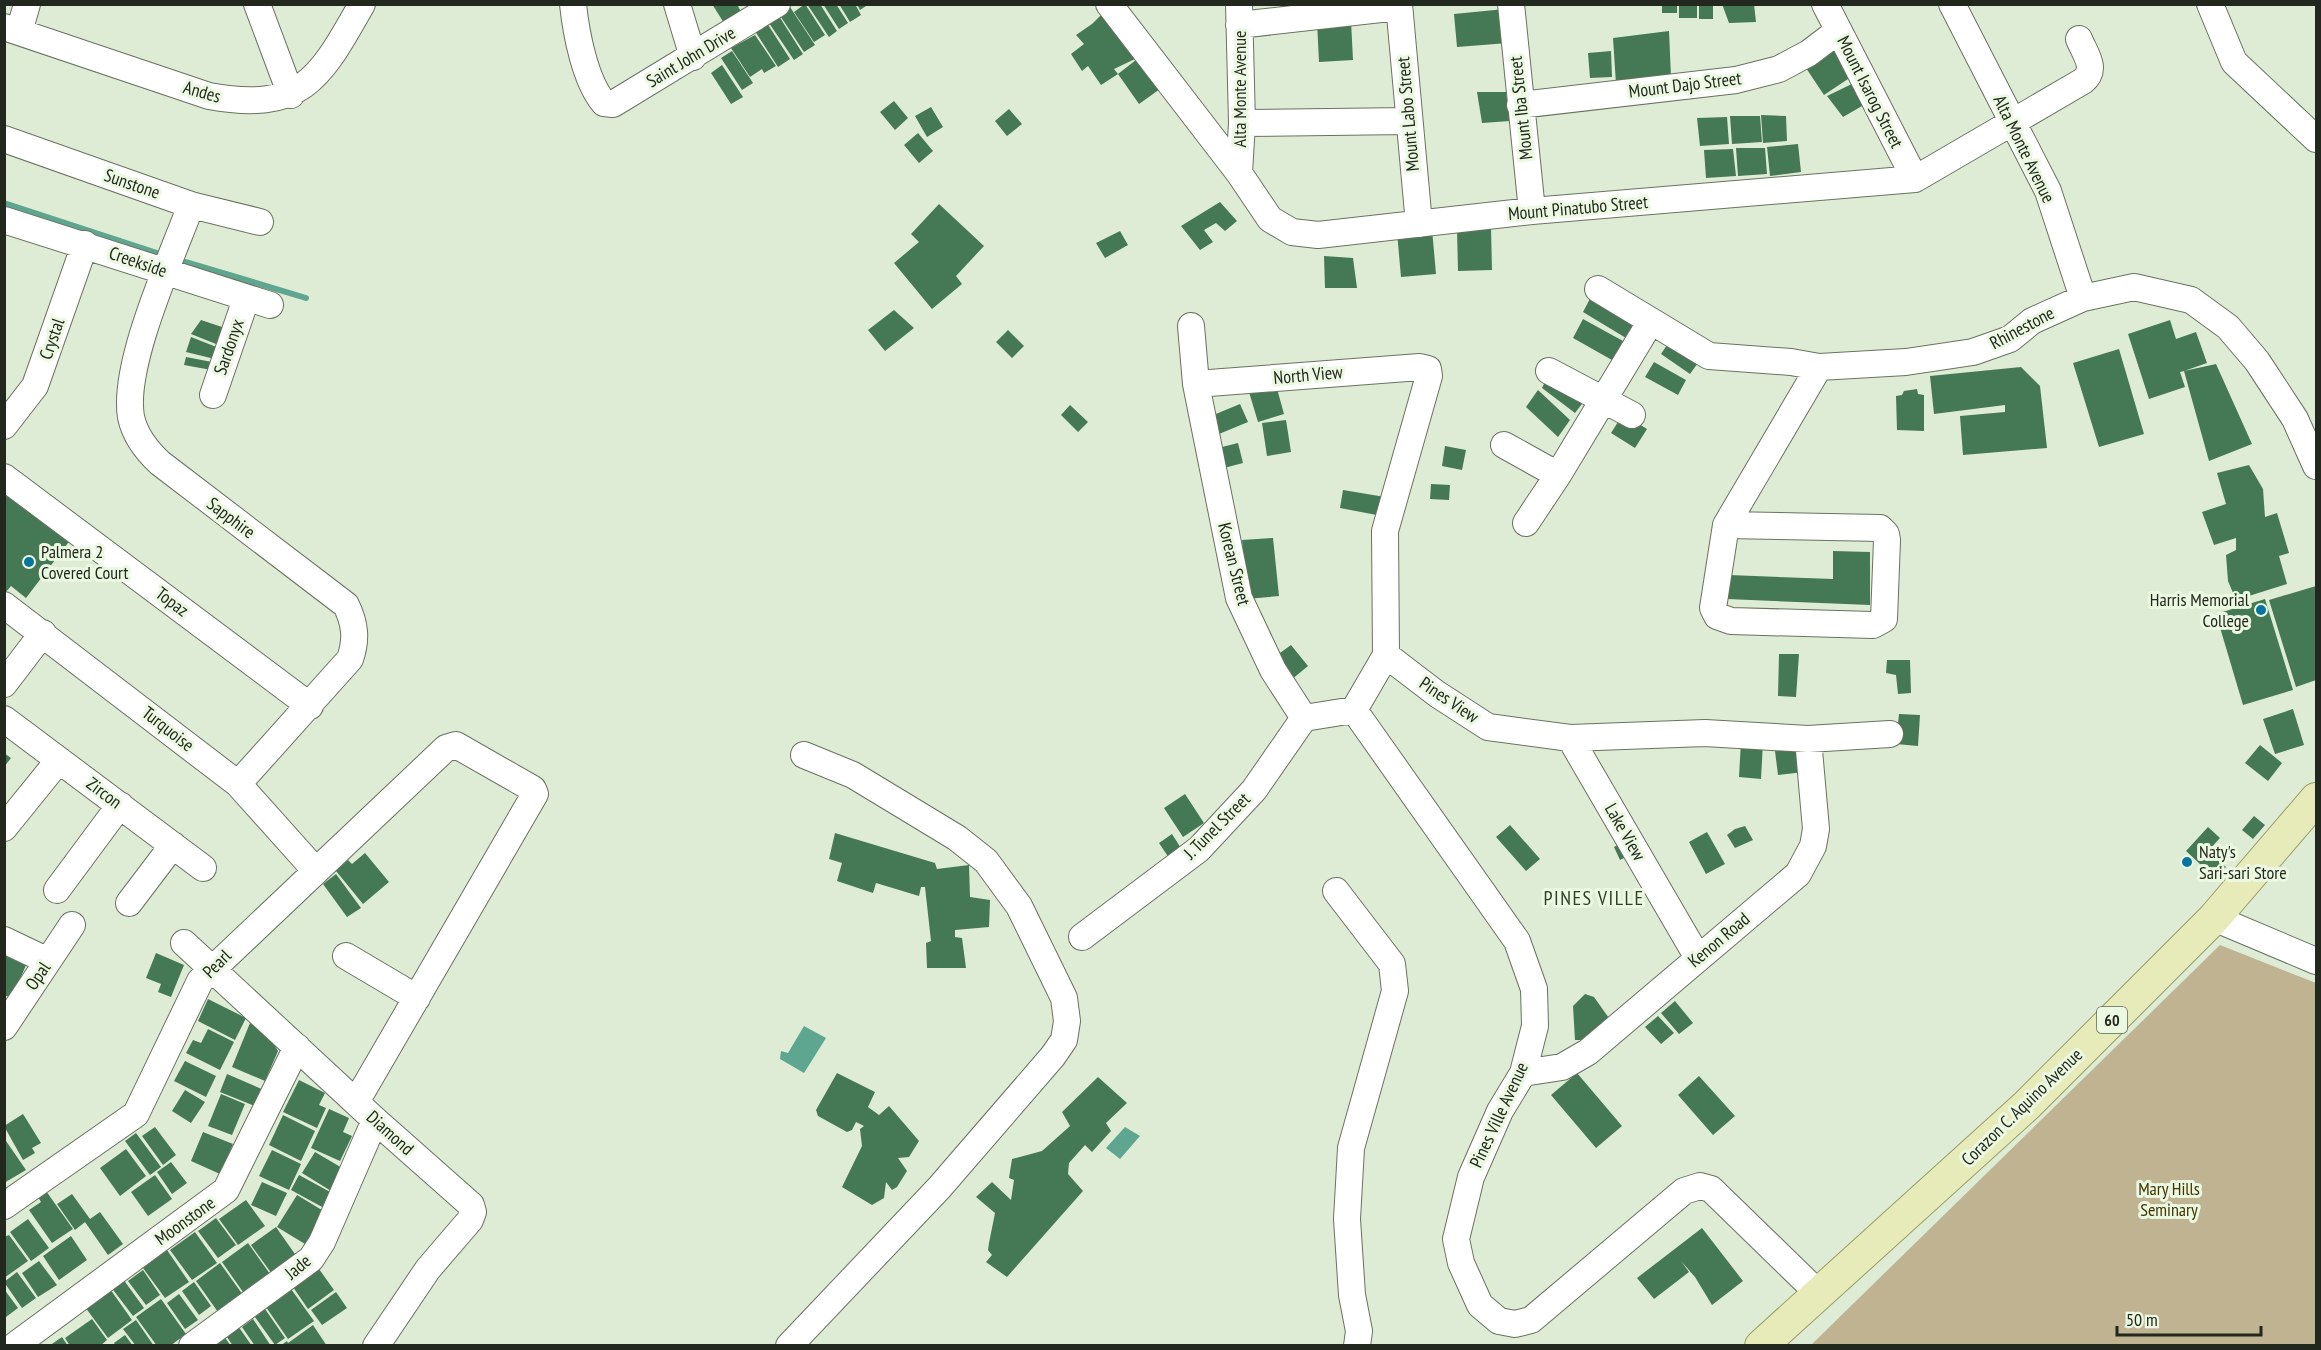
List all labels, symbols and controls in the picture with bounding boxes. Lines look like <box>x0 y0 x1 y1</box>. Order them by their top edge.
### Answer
street label: Saint John Drive <box>642 21 739 92</box>
street label: Alta Monte Avenue <box>1228 31 1251 147</box>
street label: Mount Isarog Street <box>1832 32 1909 152</box>
street label: Mount Iba Street <box>1504 55 1537 161</box>
street label: Mount Labo Street <box>1391 56 1424 172</box>
street label: Mount Dajo Street <box>1627 66 1743 103</box>
street label: Andes <box>181 75 223 108</box>
street label: Alta Monte Avenue <box>1988 91 2060 206</box>
street label: Sunstone <box>101 163 163 204</box>
street label: Mount Pinatubo Street <box>1507 190 1649 225</box>
street label: Creekside <box>106 241 170 282</box>
street label: Rhinestone <box>1986 301 2058 354</box>
street label: Crystal <box>34 314 70 363</box>
street label: Sardonyx <box>208 315 249 378</box>
street label: North View <box>1272 360 1344 389</box>
street label: Sapphire <box>203 492 260 543</box>
street label: Korean Street <box>1213 520 1256 608</box>
place label: Palmera 2 Covered Court <box>41 540 128 584</box>
marker: Palmera 2 Covered Court <box>22 555 36 569</box>
street label: Topaz <box>151 582 193 621</box>
place label: Harris Memorial College <box>2150 588 2250 632</box>
marker: Harris Memorial College <box>2254 603 2268 617</box>
street label: Pines View <box>1415 671 1484 728</box>
street label: Turquoise <box>138 701 199 756</box>
street label: Zircon <box>82 772 127 813</box>
street label: J. Tunel Street <box>1178 788 1255 864</box>
street label: Lake View <box>1600 799 1651 865</box>
place label: Naty's Sari-sari Store <box>2199 840 2287 884</box>
marker: Naty's Sari-sari Store <box>2180 855 2194 869</box>
district label: PINES VILLE <box>1544 885 1644 911</box>
street label: Kenon Road <box>1683 907 1754 972</box>
street label: Pearl <box>197 944 236 983</box>
street label: Opal <box>20 957 56 994</box>
road number: 60 <box>2097 1007 2127 1033</box>
street label: Corazon C. Aquino Avenue <box>1956 1043 2087 1170</box>
street label: Pines Ville Avenue <box>1464 1058 1533 1171</box>
street label: Diamond <box>362 1105 419 1160</box>
park label: Mary Hills Seminary <box>2138 1177 2200 1221</box>
street label: Moonstone <box>150 1191 219 1250</box>
street label: Jade <box>279 1249 315 1285</box>
scale bar <box>2117 1299 2261 1337</box>
text: 50 m <box>2126 1308 2158 1331</box>

